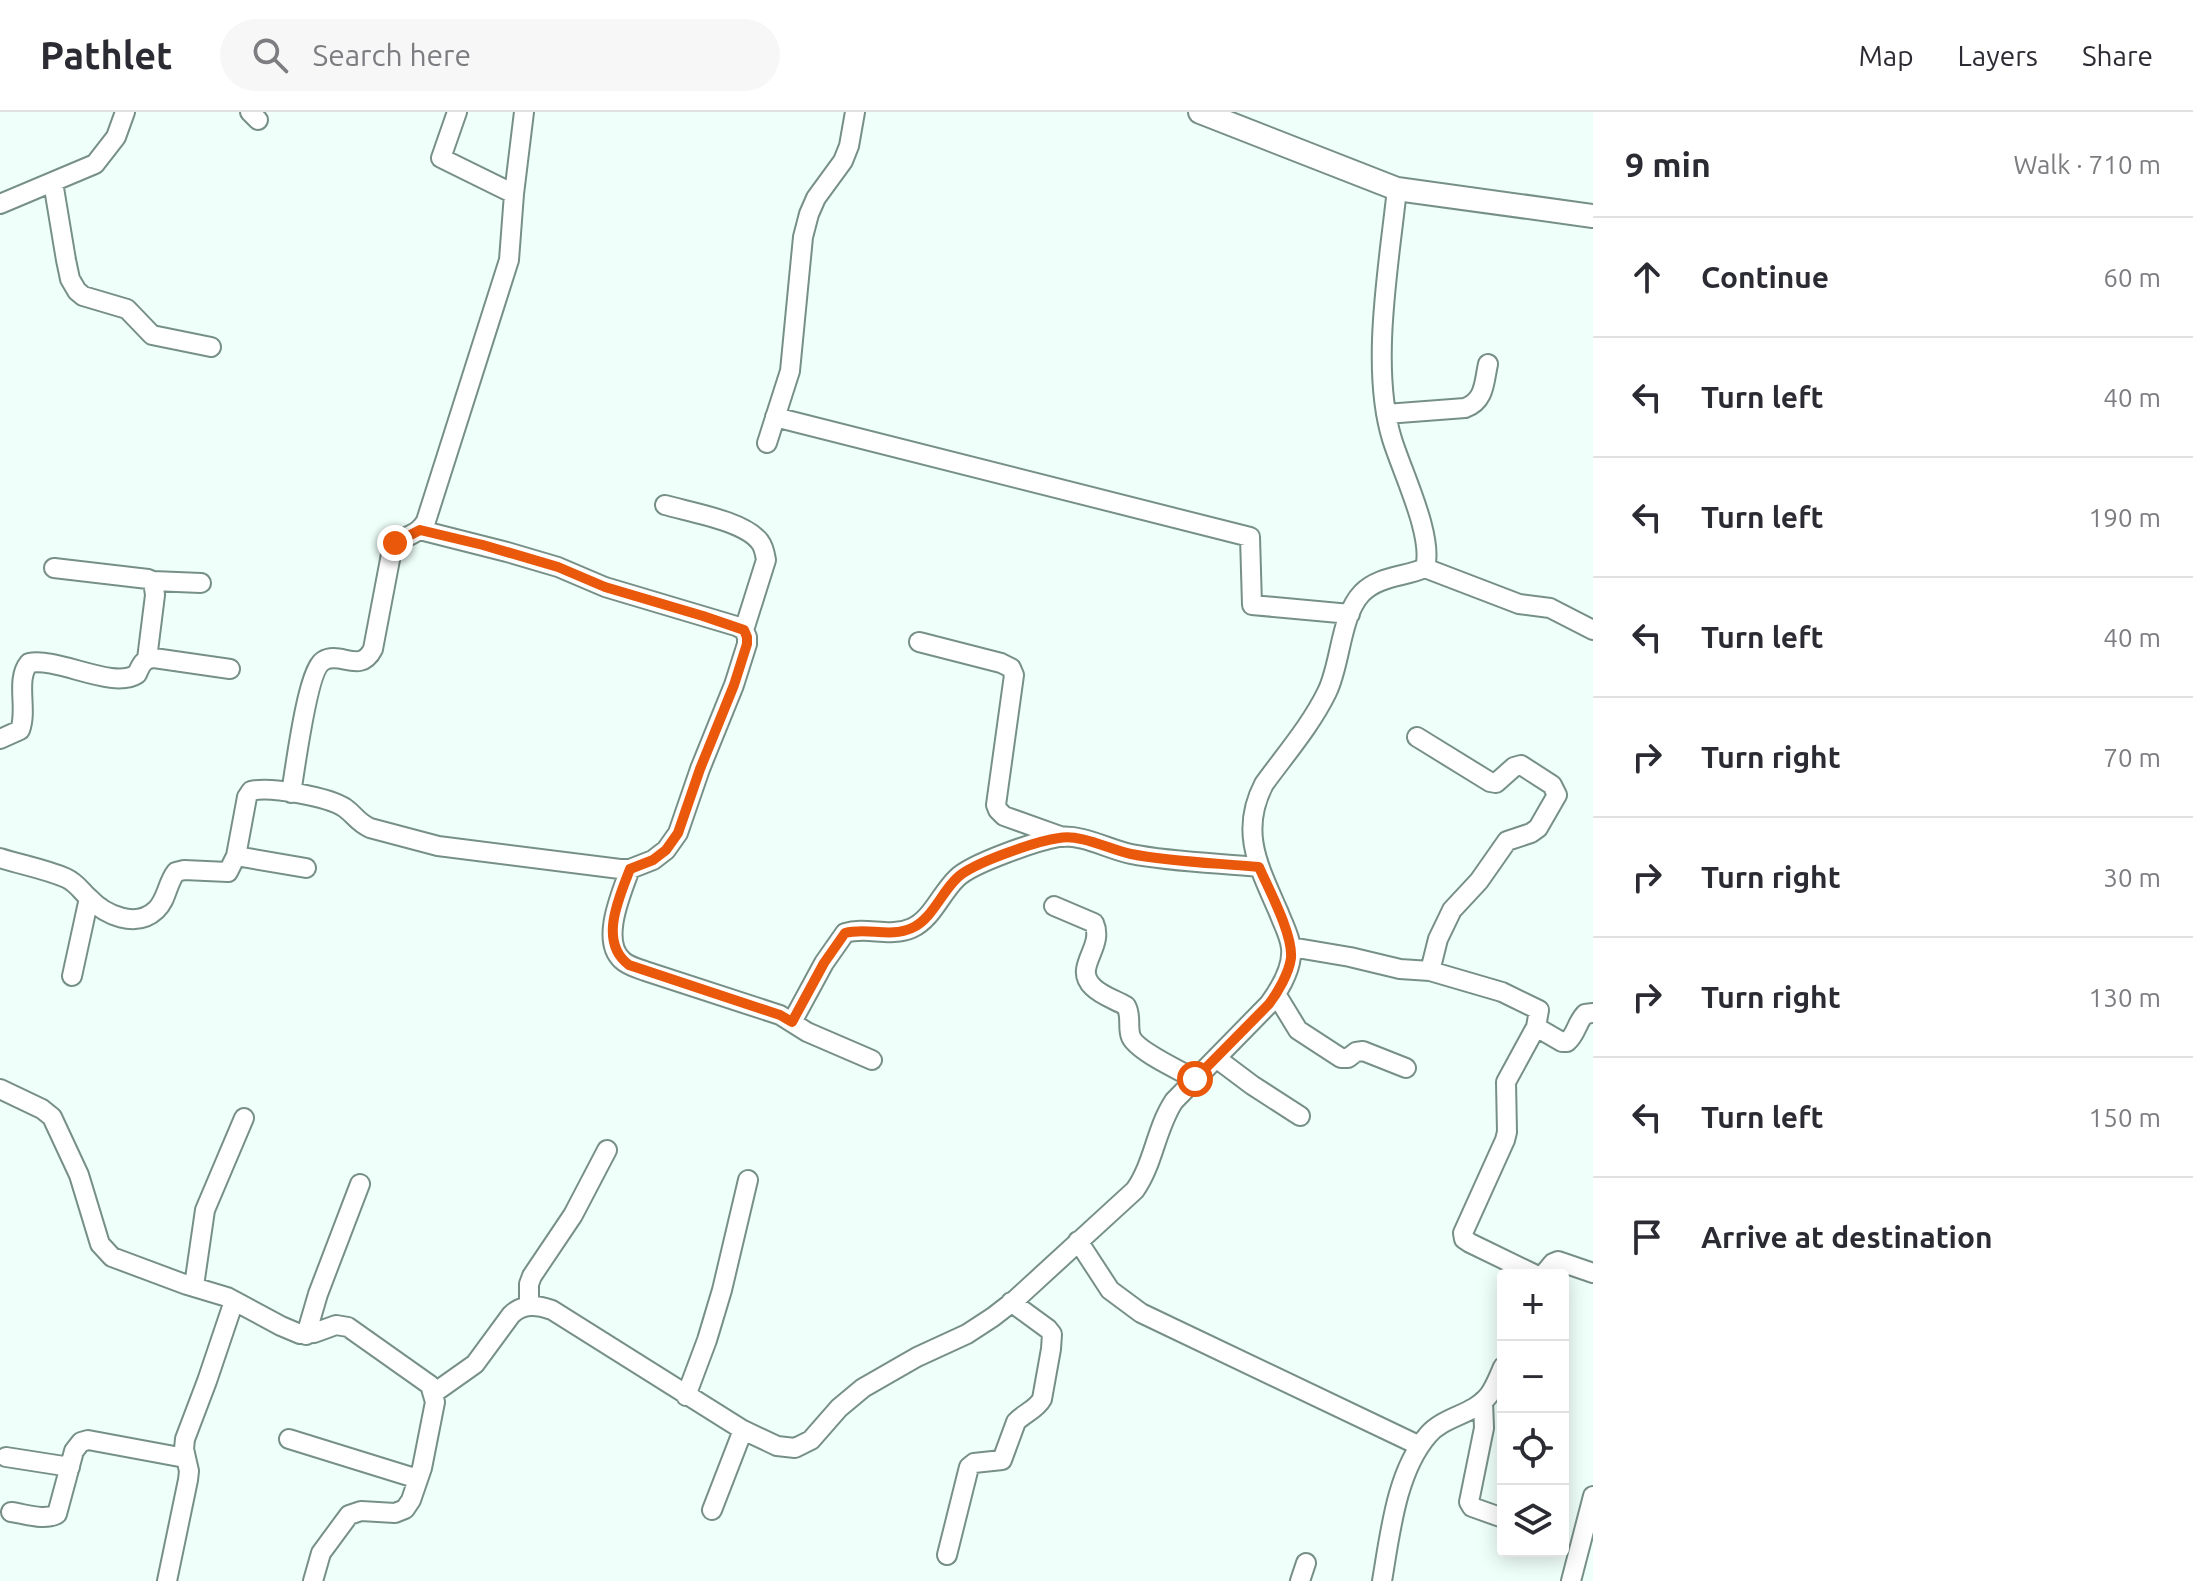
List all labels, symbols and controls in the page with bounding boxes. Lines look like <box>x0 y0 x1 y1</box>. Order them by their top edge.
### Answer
search box <box>220 19 780 91</box>
icon: search <box>248 33 292 77</box>
text: Pathlet <box>40 34 172 76</box>
text: Search here <box>312 38 471 72</box>
text: Map <box>1858 40 1914 71</box>
text: Layers <box>1958 40 2038 71</box>
text: Share <box>2082 40 2153 71</box>
text: 9 min <box>1625 145 1711 183</box>
text: Walk · 710 m <box>2013 150 2161 179</box>
icon: ahead <box>1625 255 1669 299</box>
text: Continue <box>1701 260 1829 294</box>
text: 60 m <box>2103 263 2161 292</box>
icon: left <box>1625 375 1669 419</box>
text: Turn left <box>1701 380 1823 414</box>
text: 40 m <box>2103 383 2161 412</box>
icon: left <box>1625 495 1669 539</box>
text: Turn left <box>1701 500 1823 534</box>
text: 190 m <box>2089 503 2161 532</box>
route end <box>377 525 413 561</box>
icon: left <box>1625 615 1669 659</box>
text: Turn left <box>1701 620 1823 654</box>
text: 40 m <box>2103 623 2161 652</box>
icon: right <box>1625 735 1669 779</box>
text: Turn right <box>1701 740 1841 774</box>
text: 70 m <box>2103 743 2161 772</box>
icon: right <box>1625 855 1669 899</box>
text: Turn right <box>1701 860 1841 894</box>
text: 30 m <box>2103 863 2161 892</box>
icon: right <box>1625 975 1669 1019</box>
text: Turn right <box>1701 980 1841 1014</box>
text: 130 m <box>2089 983 2161 1012</box>
route start <box>1177 1061 1213 1097</box>
icon: left <box>1625 1095 1669 1139</box>
text: Turn left <box>1701 1100 1823 1134</box>
text: 150 m <box>2089 1103 2161 1132</box>
icon: arrive <box>1625 1215 1669 1259</box>
text: Arrive at destination <box>1701 1220 1993 1254</box>
map controls <box>1497 1269 1569 1557</box>
button: + <box>1497 1269 1569 1341</box>
button: − <box>1497 1341 1569 1413</box>
button: locate <box>1497 1413 1569 1485</box>
button: layers <box>1497 1485 1569 1557</box>

